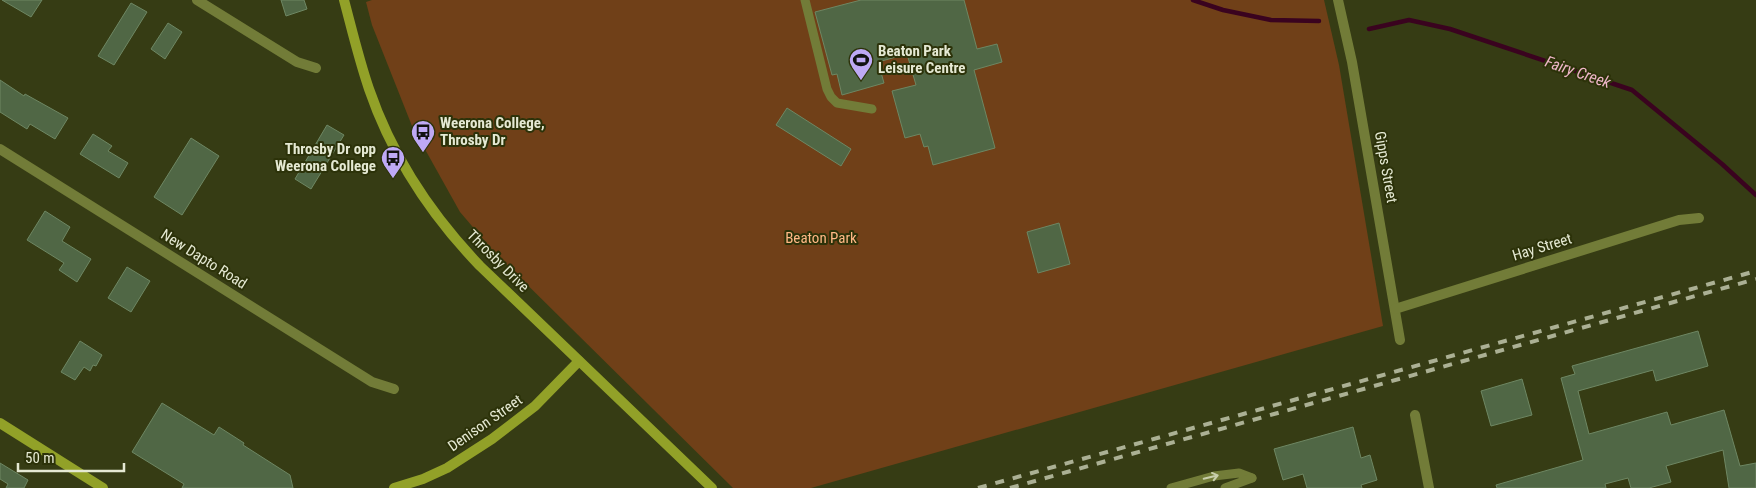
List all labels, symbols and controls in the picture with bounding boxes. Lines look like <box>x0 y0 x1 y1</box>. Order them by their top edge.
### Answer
place label: Beaton Park Leisure Centre <box>878 42 966 77</box>
sports icon: Beaton Park Leisure Centre <box>848 47 874 81</box>
water label: Fairy Creek <box>1543 52 1614 92</box>
place label: Weerona College, Throsby Dr <box>440 114 545 149</box>
bus stop icon: Weerona College, Throsby Dr <box>410 119 436 153</box>
street label: Gipps Street <box>1371 130 1401 204</box>
place label: Throsby Dr opp Weerona College <box>275 140 376 175</box>
bus stop icon: Throsby Dr opp Weerona College <box>380 145 406 179</box>
street label: New Dapto Road <box>158 225 250 293</box>
street label: Throsby Drive <box>463 226 533 296</box>
park label: Beaton Park <box>785 229 857 247</box>
street label: Hay Street <box>1510 229 1574 265</box>
street label: Denison Street <box>444 391 526 455</box>
scale bar <box>18 440 124 472</box>
text: 50 m <box>25 449 55 467</box>
one-way arrow <box>1203 472 1219 481</box>

